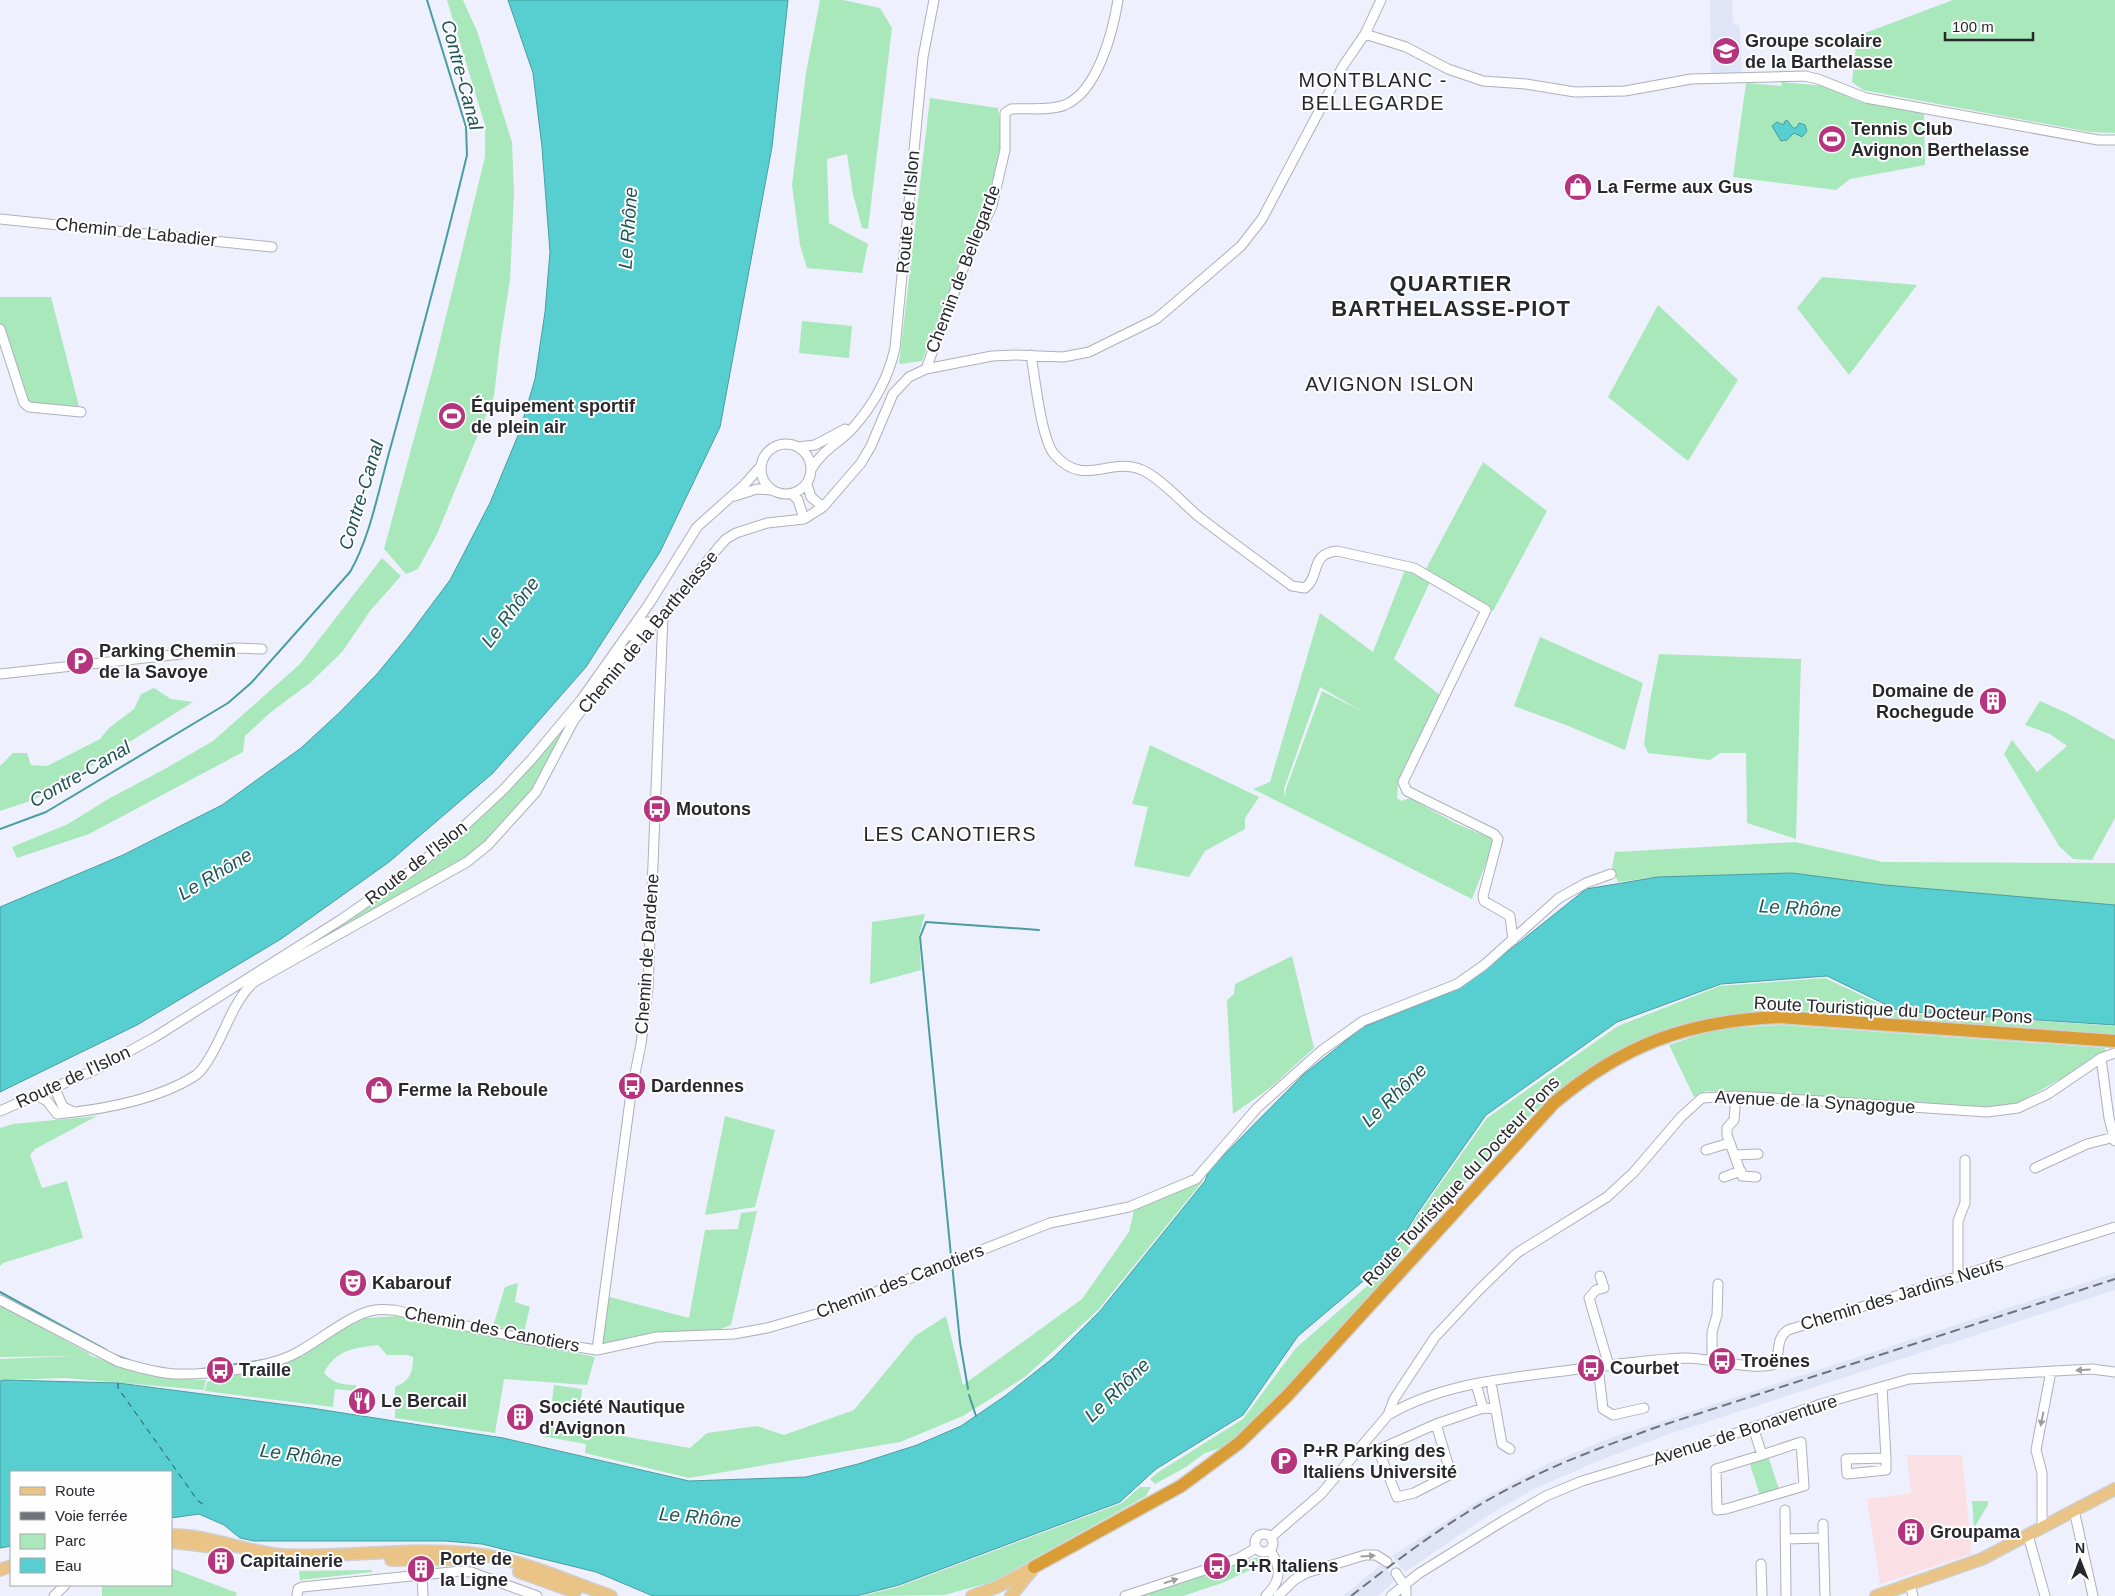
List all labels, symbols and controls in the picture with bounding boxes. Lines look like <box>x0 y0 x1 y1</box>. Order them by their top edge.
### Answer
scale bar <box>1945 10 2032 42</box>
water label: Contre-Canal <box>437 18 487 133</box>
text: 100 m <box>1952 18 1994 35</box>
place label: Groupe scolaire de la Barthelasse <box>1745 31 1893 72</box>
school or university icon: Groupe scolaire de la Barthelasse <box>1711 36 1741 66</box>
district label: MONTBLANC - BELLEGARDE <box>1299 69 1447 114</box>
place label: Tennis Club Avignon Berthelasse <box>1851 119 2029 160</box>
sports icon: Tennis Club Avignon Berthelasse <box>1817 124 1847 154</box>
street label: Route de l'Islon <box>893 150 923 274</box>
shop icon: La Ferme aux Gus <box>1563 172 1593 202</box>
place label: La Ferme aux Gus <box>1597 177 1753 197</box>
street label: Chemin de Bellegarde <box>922 182 1004 356</box>
water label: Le Rhône <box>615 186 641 270</box>
street label: Chemin de Labadier <box>54 214 218 250</box>
district label: QUARTIER BARTHELASSE-PIOT <box>1331 271 1571 321</box>
district label: AVIGNON ISLON <box>1305 373 1475 395</box>
place label: Équipement sportif de plein air <box>471 395 636 437</box>
sports icon: Équipement sportif de plein air <box>437 401 467 431</box>
water label: Contre-Canal <box>334 437 388 552</box>
street label: Chemin de la Barthelasse <box>574 547 722 717</box>
water label: Le Rhône <box>477 573 543 651</box>
place label: Parking Chemin de la Savoye <box>99 641 236 682</box>
parking icon: Parking Chemin de la Savoye <box>65 646 95 676</box>
place label: Domaine de Rochegude <box>1872 681 1974 722</box>
building icon: Domaine de Rochegude <box>1978 686 2008 716</box>
water label: Contre-Canal <box>26 736 135 811</box>
bus stop icon: Moutons <box>642 794 672 824</box>
place label: Moutons <box>676 799 751 819</box>
street label: Route de l'Islon <box>361 817 471 909</box>
district label: LES CANOTIERS <box>863 823 1037 845</box>
water label: Le Rhône <box>174 844 256 904</box>
street label: Chemin de Dardene <box>631 873 663 1035</box>
water label: Le Rhône <box>1758 895 1842 921</box>
street label: Route Touristique du Docteur Pons <box>1753 993 2033 1027</box>
street label: Route de l'Islon <box>13 1042 133 1112</box>
water label: Le Rhône <box>1357 1059 1431 1131</box>
bus stop icon: Dardennes <box>617 1071 647 1101</box>
street label: Route Touristique du Docteur Pons <box>1359 1072 1563 1290</box>
shop icon: Ferme la Reboule <box>364 1075 394 1105</box>
place label: Dardennes <box>651 1076 744 1096</box>
place label: Ferme la Reboule <box>398 1080 548 1100</box>
street label: Avenue de la Synagogue <box>1714 1087 1916 1117</box>
street label: Chemin des Canotiers <box>813 1240 987 1322</box>
street label: Chemin des Jardins Neufs <box>1798 1254 2006 1334</box>
theatre icon: Kabarouf <box>338 1268 368 1298</box>
place label: Kabarouf <box>372 1273 452 1293</box>
street label: Chemin des Canotiers <box>403 1302 581 1356</box>
bus stop icon: Troënes <box>1707 1346 1737 1376</box>
place label: Troënes <box>1741 1351 1810 1371</box>
bus stop icon: Courbet <box>1576 1353 1606 1383</box>
water label: Le Rhône <box>1080 1354 1154 1426</box>
bus stop icon: Traille <box>205 1355 235 1385</box>
place label: Courbet <box>1610 1358 1679 1378</box>
place label: Traille <box>239 1360 291 1380</box>
one-way arrow <box>2075 1366 2091 1374</box>
restaurant icon: Le Bercail <box>347 1386 377 1416</box>
place label: Le Bercail <box>381 1391 467 1411</box>
street label: Avenue de Bonaventure <box>1650 1391 1840 1469</box>
place label: Société Nautique d'Avignon <box>539 1397 685 1438</box>
building icon: Société Nautique d'Avignon <box>505 1402 535 1432</box>
one-way arrow <box>2038 1412 2046 1427</box>
water label: Le Rhône <box>259 1440 343 1470</box>
place label: P+R Parking des Italiens Université <box>1303 1441 1457 1482</box>
parking icon: P+R Parking des Italiens Université <box>1269 1446 1299 1476</box>
legend <box>10 1471 172 1586</box>
text: Route <box>55 1482 95 1499</box>
water label: Le Rhône <box>658 1503 742 1531</box>
text: Voie ferrée <box>55 1507 128 1524</box>
building icon: Groupama <box>1896 1517 1926 1547</box>
place label: Groupama <box>1930 1522 2021 1542</box>
text: Parc <box>55 1532 86 1549</box>
north arrow <box>2055 1536 2105 1586</box>
text: N <box>2075 1540 2085 1556</box>
building icon: Capitainerie <box>206 1546 236 1576</box>
place label: Porte de la Ligne <box>440 1549 512 1590</box>
place label: Capitainerie <box>240 1551 343 1571</box>
bus stop icon: P+R Italiens <box>1202 1551 1232 1581</box>
one-way arrow <box>1361 1552 1377 1560</box>
building icon: Porte de la Ligne <box>406 1554 436 1584</box>
place label: P+R Italiens <box>1236 1556 1339 1576</box>
text: Eau <box>55 1557 82 1574</box>
one-way arrow <box>1164 1577 1179 1585</box>

